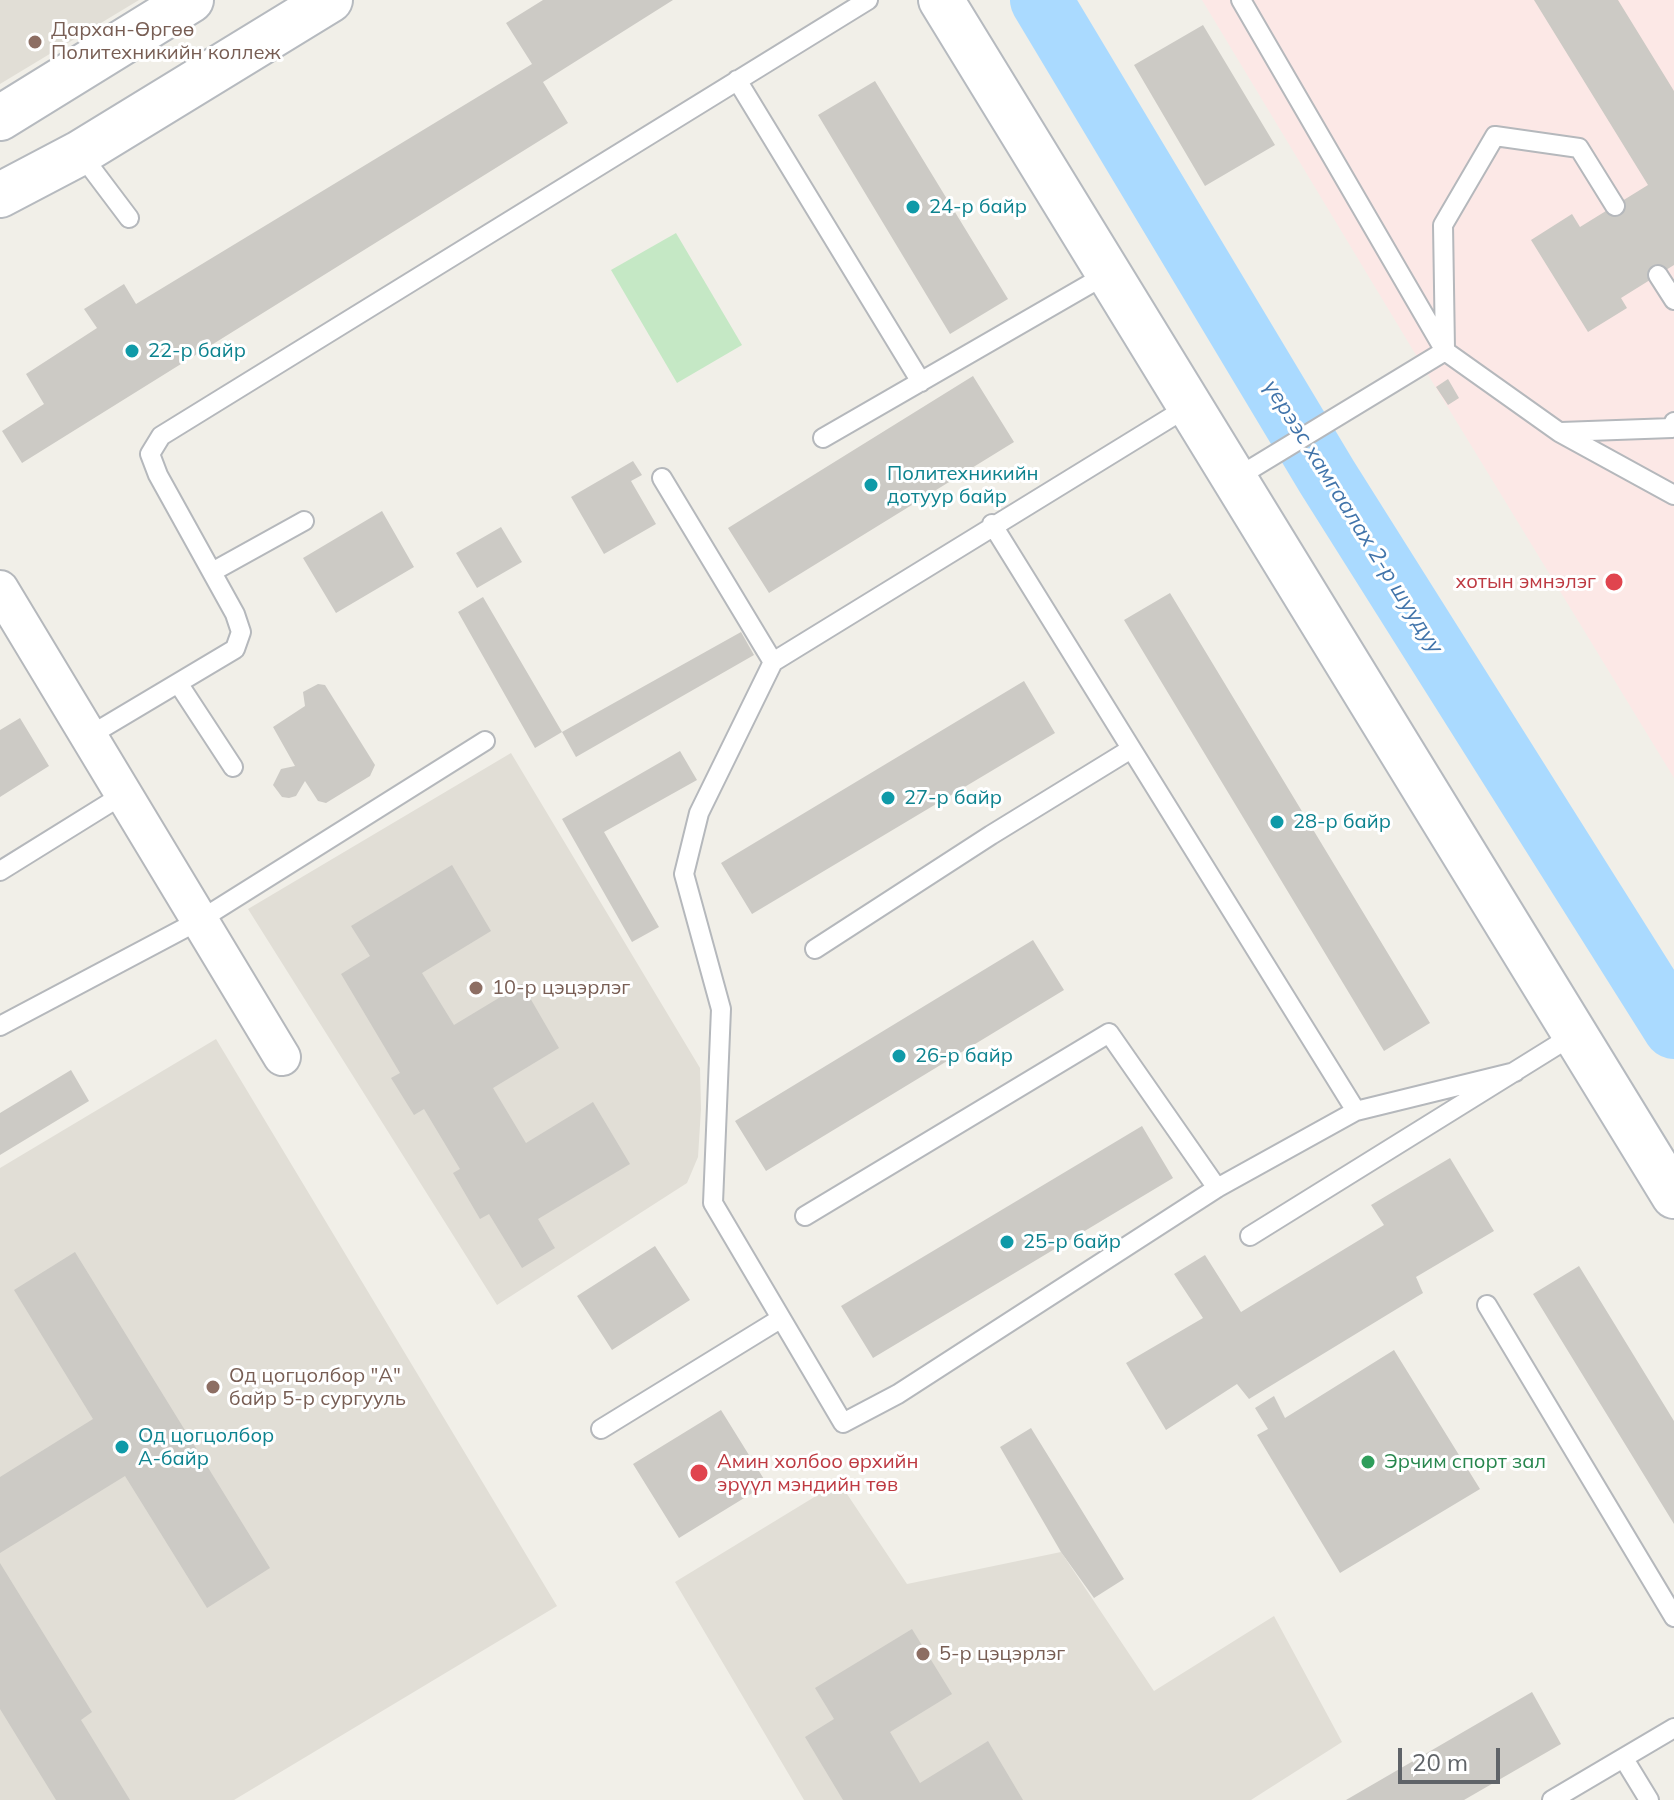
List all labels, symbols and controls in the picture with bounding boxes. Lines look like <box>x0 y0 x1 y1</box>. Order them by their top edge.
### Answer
place label: Дархан-Өргөө Политехникийн коллеж <box>51 18 281 65</box>
marker: Дархан-Өргөө Политехникийн коллеж <box>26 33 44 51</box>
place label: 24-р байр <box>929 195 1027 219</box>
marker: 24-р байр <box>904 198 922 216</box>
place label: 22-р байр <box>148 339 246 363</box>
marker: 22-р байр <box>123 342 141 360</box>
water label: үерээс хамгаалах 2-р шуудуу <box>1257 375 1449 659</box>
place label: Политехникийн дотуур байр <box>887 462 1039 509</box>
marker: Политехникийн дотуур байр <box>862 476 880 494</box>
place label: хотын эмнэлэг <box>1455 570 1596 594</box>
marker: хотын эмнэлэг <box>1603 571 1625 593</box>
place label: 27-р байр <box>904 786 1002 810</box>
marker: 27-р байр <box>879 789 897 807</box>
place label: 28-р байр <box>1293 810 1391 834</box>
marker: 28-р байр <box>1268 813 1286 831</box>
place label: 10-р цэцэрлэг <box>492 976 630 1000</box>
marker: 10-р цэцэрлэг <box>467 979 485 997</box>
place label: 26-р байр <box>915 1044 1013 1068</box>
marker: 26-р байр <box>890 1047 908 1065</box>
place label: 25-р байр <box>1023 1230 1121 1254</box>
marker: 25-р байр <box>998 1233 1016 1251</box>
place label: Од цогцолбор "А" байр 5-р сургууль <box>229 1364 406 1411</box>
marker: Од цогцолбор "А" байр 5-р сургууль <box>204 1378 222 1396</box>
place label: Од цогцолбор А-байр <box>138 1424 274 1471</box>
marker: Од цогцолбор А-байр <box>113 1438 131 1456</box>
place label: Амин холбоо өрхийн эрүүл мэндийн төв <box>717 1450 918 1497</box>
place label: Эрчим спорт зал <box>1384 1450 1546 1474</box>
marker: Эрчим спорт зал <box>1359 1453 1377 1471</box>
marker: Амин холбоо өрхийн эрүүл мэндийн төв <box>688 1462 710 1484</box>
place label: 5-р цэцэрлэг <box>939 1642 1065 1666</box>
marker: 5-р цэцэрлэг <box>914 1645 932 1663</box>
scale bar <box>1402 1732 1504 1782</box>
text: 20 m <box>1412 1747 1468 1777</box>

